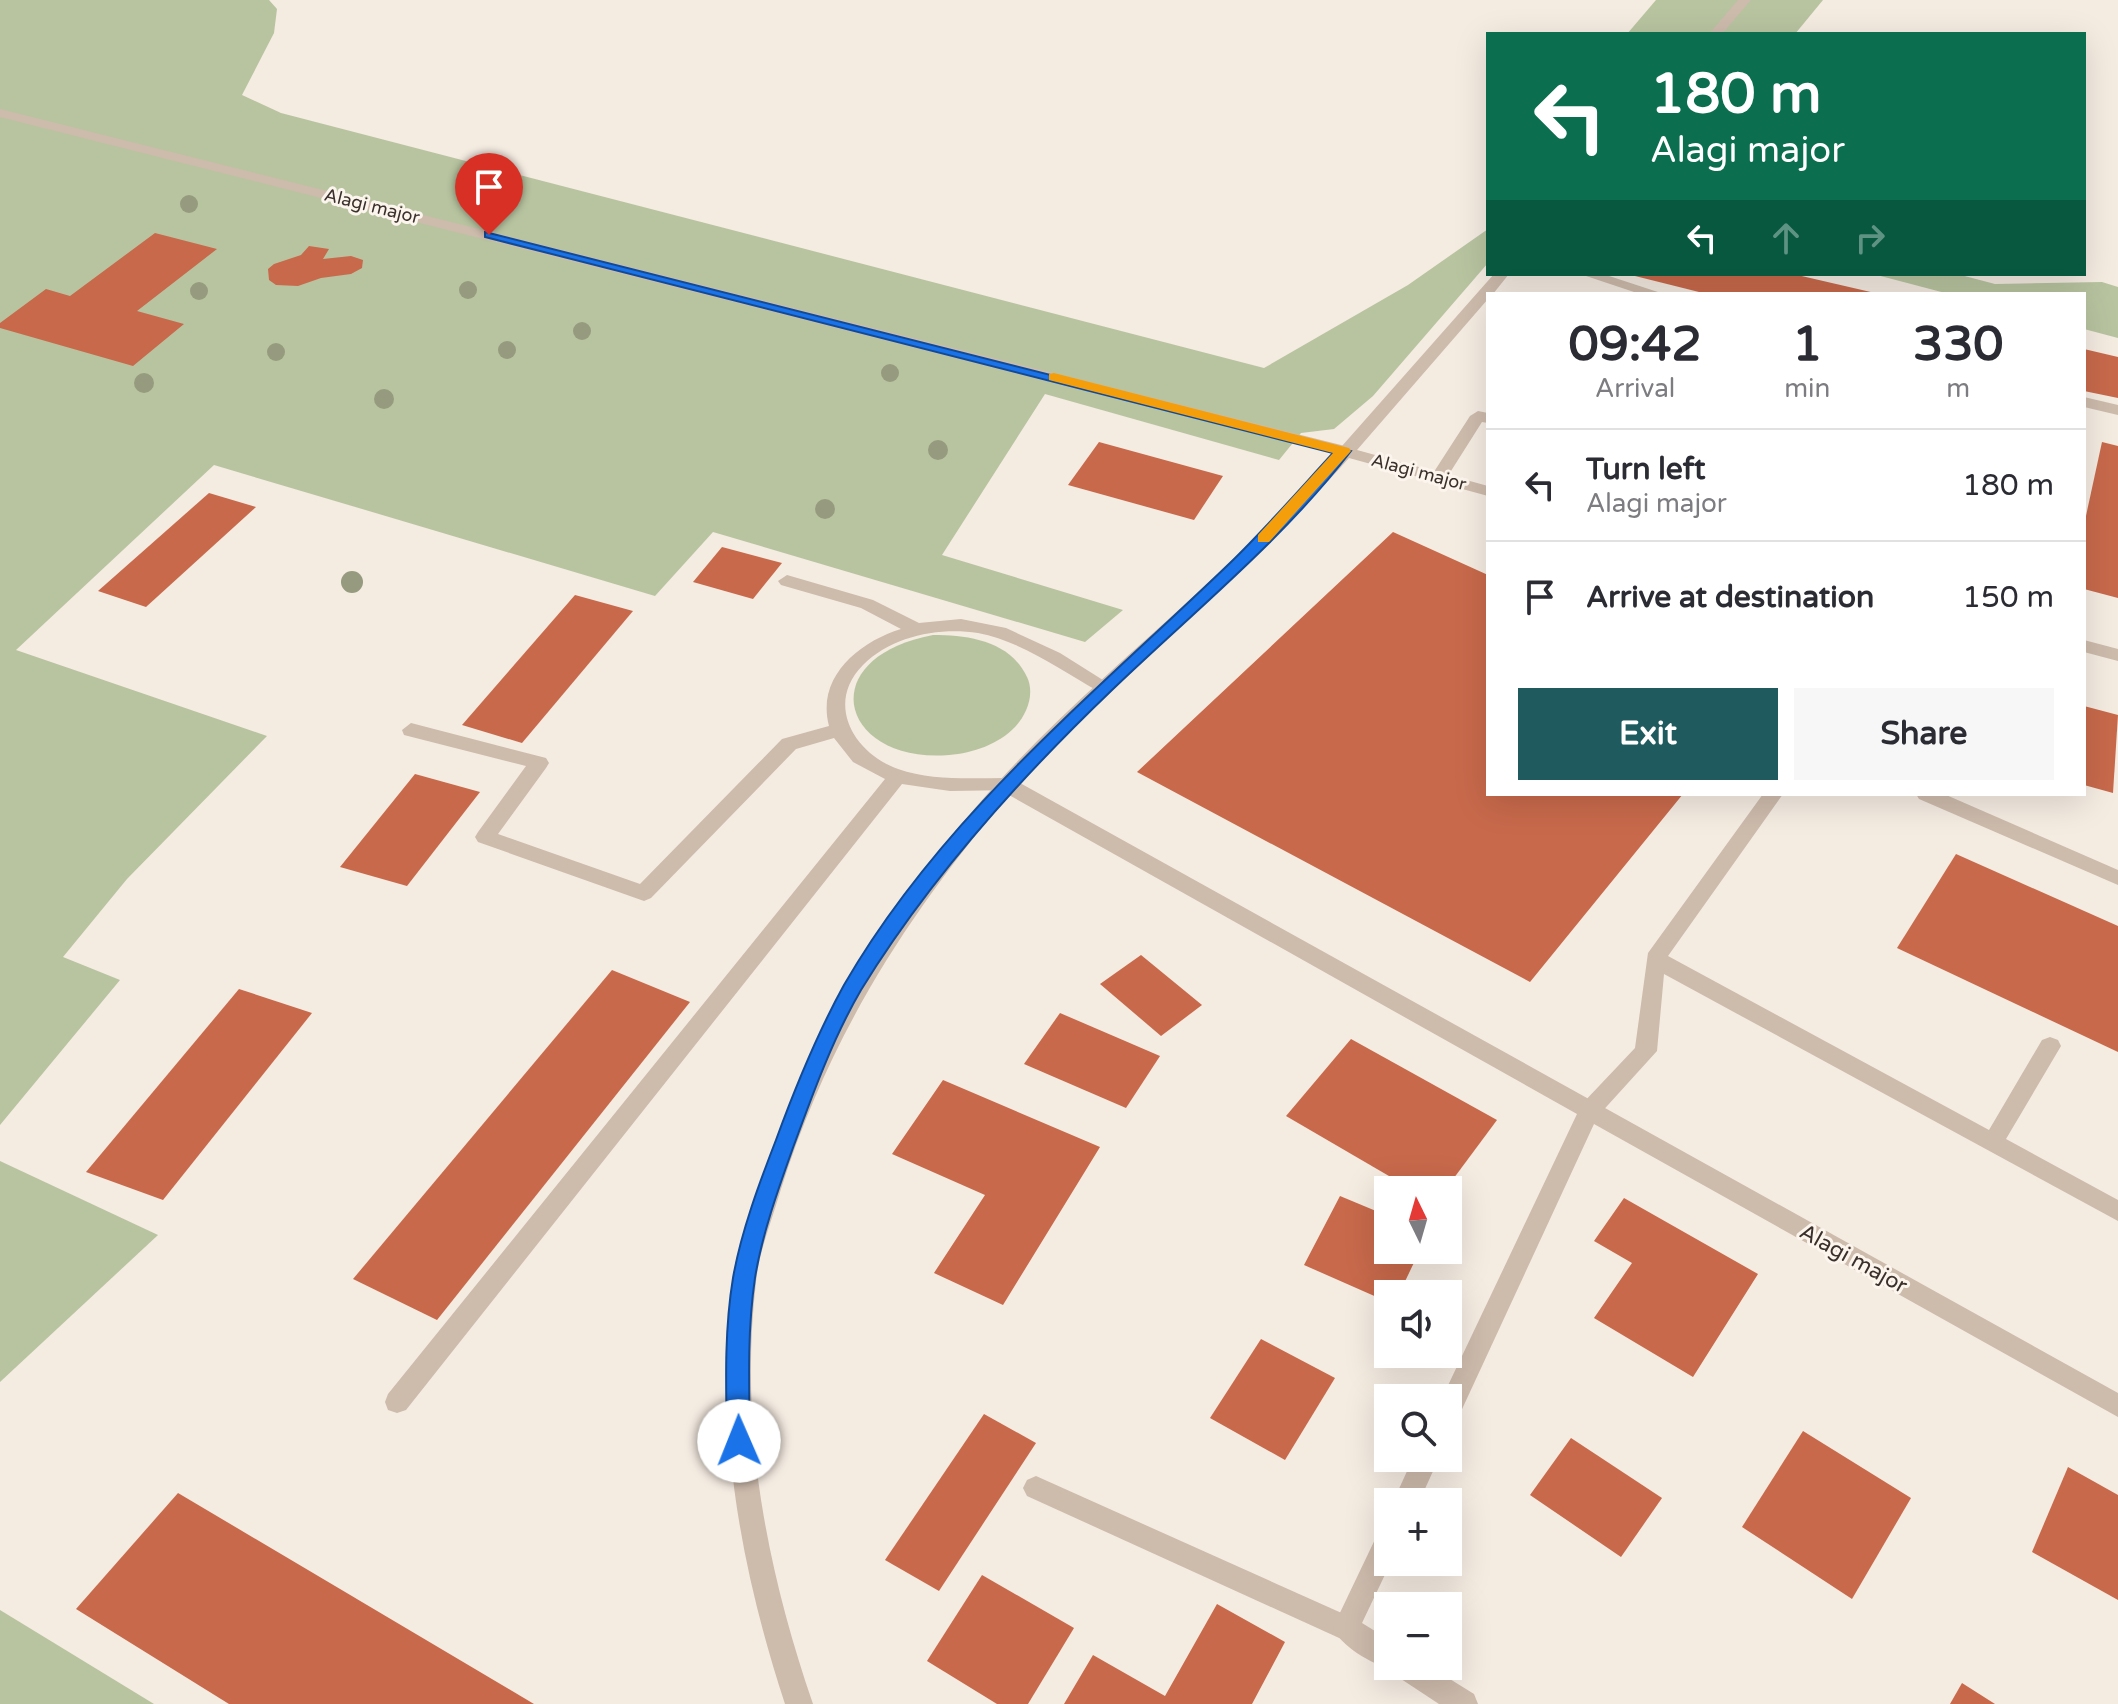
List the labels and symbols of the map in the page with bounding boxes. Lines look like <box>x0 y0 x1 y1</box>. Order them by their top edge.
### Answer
pin <box>455 153 523 235</box>
street label: Alagi major <box>322 184 422 228</box>
street label: Alagi major <box>1369 449 1469 495</box>
north arrow <box>1374 1176 1462 1264</box>
street label: Alagi major <box>1795 1219 1912 1299</box>
position arrow <box>697 1399 781 1483</box>

